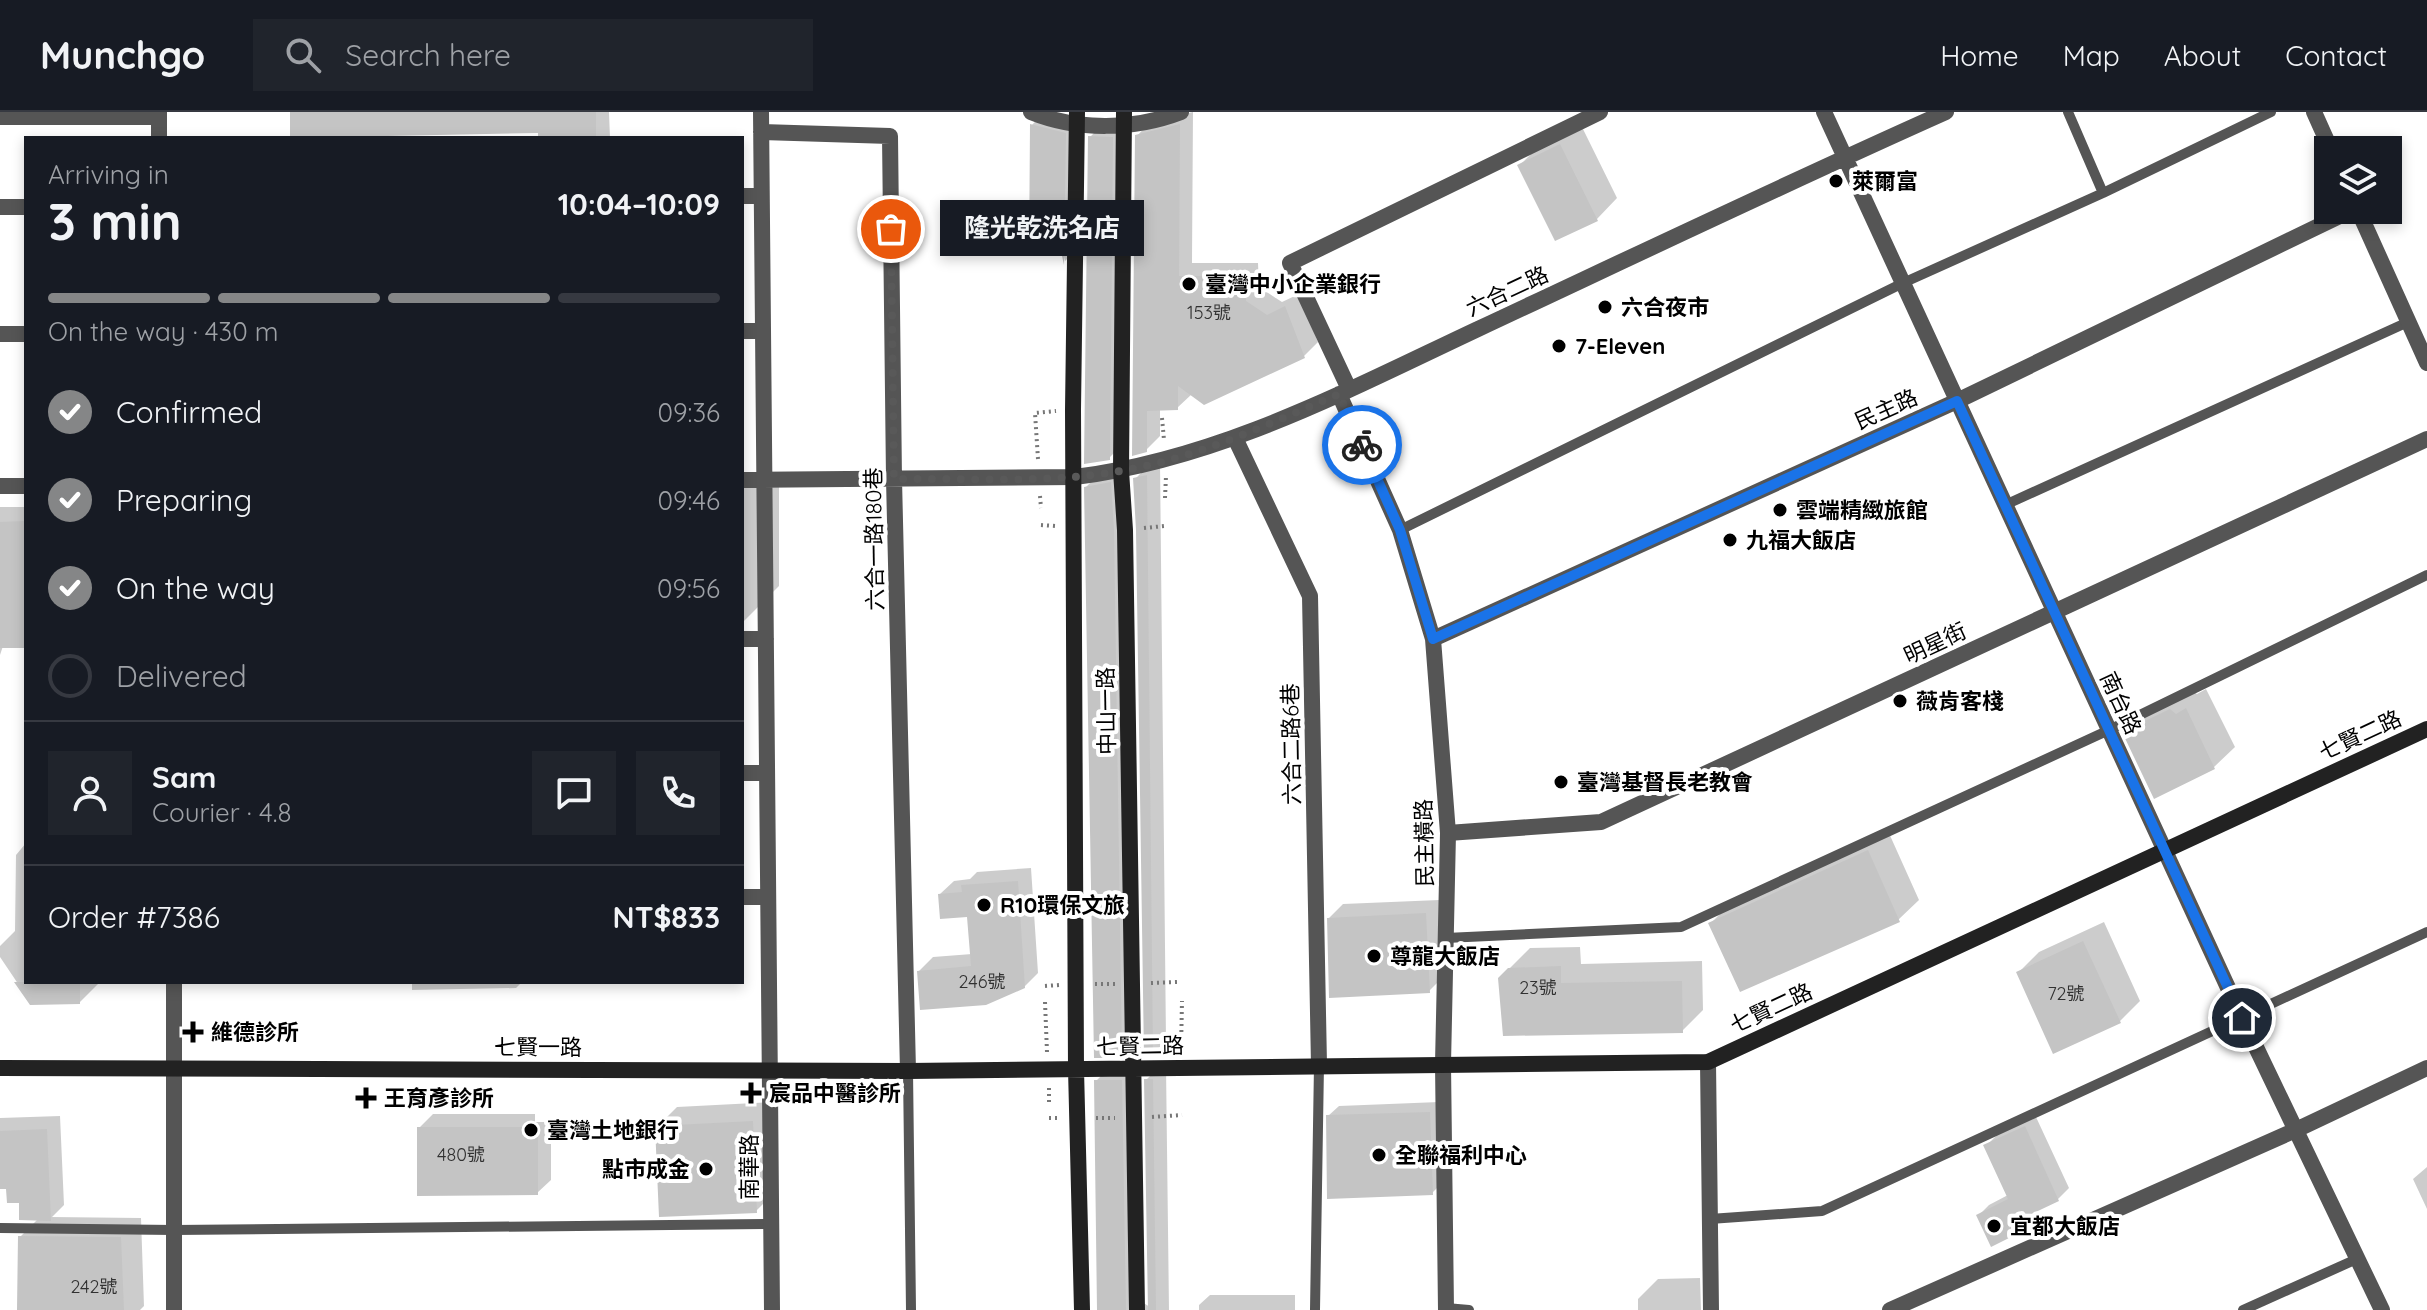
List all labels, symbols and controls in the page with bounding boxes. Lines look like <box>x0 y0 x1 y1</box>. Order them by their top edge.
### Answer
search box <box>253 19 813 91</box>
text: Munchgo <box>40 31 205 79</box>
icon: search <box>281 33 325 77</box>
text: Search here <box>345 36 511 74</box>
text: Home <box>1940 38 2019 73</box>
text: Map <box>2063 38 2120 73</box>
text: About <box>2164 38 2241 73</box>
text: Contact <box>2285 38 2387 73</box>
map controls <box>2314 136 2402 224</box>
button: layers <box>2314 136 2402 224</box>
text: Arriving in <box>48 158 169 191</box>
place label: 萊爾富 <box>1852 167 1918 195</box>
marker: 萊爾富 <box>1827 172 1845 190</box>
text: 10:04–10:09 <box>558 185 720 223</box>
text: 3 min <box>48 188 182 253</box>
pin <box>857 195 925 263</box>
callout: 隆光乾洗名店 <box>939 201 1143 257</box>
icon: bag <box>869 207 913 251</box>
text: 隆光乾洗名店 <box>964 211 1120 244</box>
street label: 六合二路 <box>1461 260 1553 322</box>
place label: 臺灣中小企業銀行 <box>1205 270 1381 298</box>
marker: 臺灣中小企業銀行 <box>1180 275 1198 293</box>
place label: 六合夜市 <box>1621 293 1709 321</box>
marker: 六合夜市 <box>1596 298 1614 316</box>
house number: 153號 <box>1187 301 1231 324</box>
text: On the way · 430 m <box>48 315 278 348</box>
place label: 7-Eleven <box>1575 332 1665 360</box>
marker: 7-Eleven <box>1550 337 1568 355</box>
street label: 民主路 <box>1850 383 1922 435</box>
icon: check <box>48 390 92 434</box>
text: Confirmed <box>116 393 262 431</box>
text: 09:36 <box>658 396 720 429</box>
courier <box>1322 405 1402 485</box>
icon: bike <box>1340 423 1384 467</box>
street label: 六合一路180巷 <box>859 467 889 611</box>
icon: check <box>48 478 92 522</box>
text: Preparing <box>116 481 252 519</box>
text: 09:46 <box>657 484 720 517</box>
place label: 雲端精緻旅館 <box>1796 496 1928 524</box>
marker: 雲端精緻旅館 <box>1771 501 1789 519</box>
place label: 九福大飯店 <box>1746 526 1856 554</box>
marker: 九福大飯店 <box>1721 531 1739 549</box>
icon: check <box>48 566 92 610</box>
text: On the way <box>116 569 275 607</box>
text: 09:56 <box>657 572 720 605</box>
street label: 明星街 <box>1899 616 1971 670</box>
text: Delivered <box>116 657 247 695</box>
street label: 中山一路 <box>1091 667 1121 755</box>
street label: 南台路 <box>2094 667 2148 739</box>
street label: 六合二路6巷 <box>1276 683 1306 805</box>
place label: 薇肯客棧 <box>1916 687 2004 715</box>
marker: 薇肯客棧 <box>1891 692 1909 710</box>
street label: 七賢二路 <box>2314 704 2406 766</box>
button: person <box>48 751 132 835</box>
button: chat <box>532 751 616 835</box>
button: phone <box>636 751 720 835</box>
text: Sam <box>152 758 216 796</box>
place label: 臺灣基督長老教會 <box>1577 768 1753 796</box>
marker: 臺灣基督長老教會 <box>1552 773 1570 791</box>
text: Courier · 4.8 <box>152 796 291 829</box>
street label: 民主橫路 <box>1409 799 1439 887</box>
place label: R10環保文旅 <box>1000 891 1125 919</box>
marker: R10環保文旅 <box>975 896 993 914</box>
text: Order #7386 <box>48 898 220 936</box>
text: NT$833 <box>613 898 720 936</box>
place label: 尊龍大飯店 <box>1390 942 1500 970</box>
marker: 尊龍大飯店 <box>1365 947 1383 965</box>
house number: 246號 <box>959 970 1005 993</box>
house number: 23號 <box>1519 976 1557 999</box>
street label: 七賢二路 <box>1725 977 1817 1039</box>
house number: 72號 <box>2047 982 2085 1005</box>
pin <box>2208 984 2276 1052</box>
icon: home <box>2220 996 2264 1040</box>
place label: 維德診所 <box>211 1018 299 1046</box>
marker: 維德診所 <box>182 1021 204 1043</box>
street label: 七賢二路 <box>1096 1031 1184 1061</box>
street label: 七賢一路 <box>494 1033 582 1061</box>
place label: 宸品中醫診所 <box>769 1079 901 1107</box>
marker: 宸品中醫診所 <box>740 1082 762 1104</box>
place label: 王育彥診所 <box>384 1084 494 1112</box>
marker: 王育彥診所 <box>355 1087 377 1109</box>
place label: 臺灣土地銀行 <box>547 1116 679 1144</box>
marker: 臺灣土地銀行 <box>522 1121 540 1139</box>
street label: 南華路 <box>735 1134 763 1200</box>
place label: 全聯福利中心 <box>1395 1141 1527 1169</box>
house number: 480號 <box>437 1143 485 1166</box>
marker: 全聯福利中心 <box>1370 1146 1388 1164</box>
place label: 點市成金 <box>602 1155 690 1183</box>
marker: 點市成金 <box>697 1160 715 1178</box>
place label: 宜都大飯店 <box>2010 1212 2120 1240</box>
marker: 宜都大飯店 <box>1985 1217 2003 1235</box>
house number: 242號 <box>70 1275 118 1298</box>

